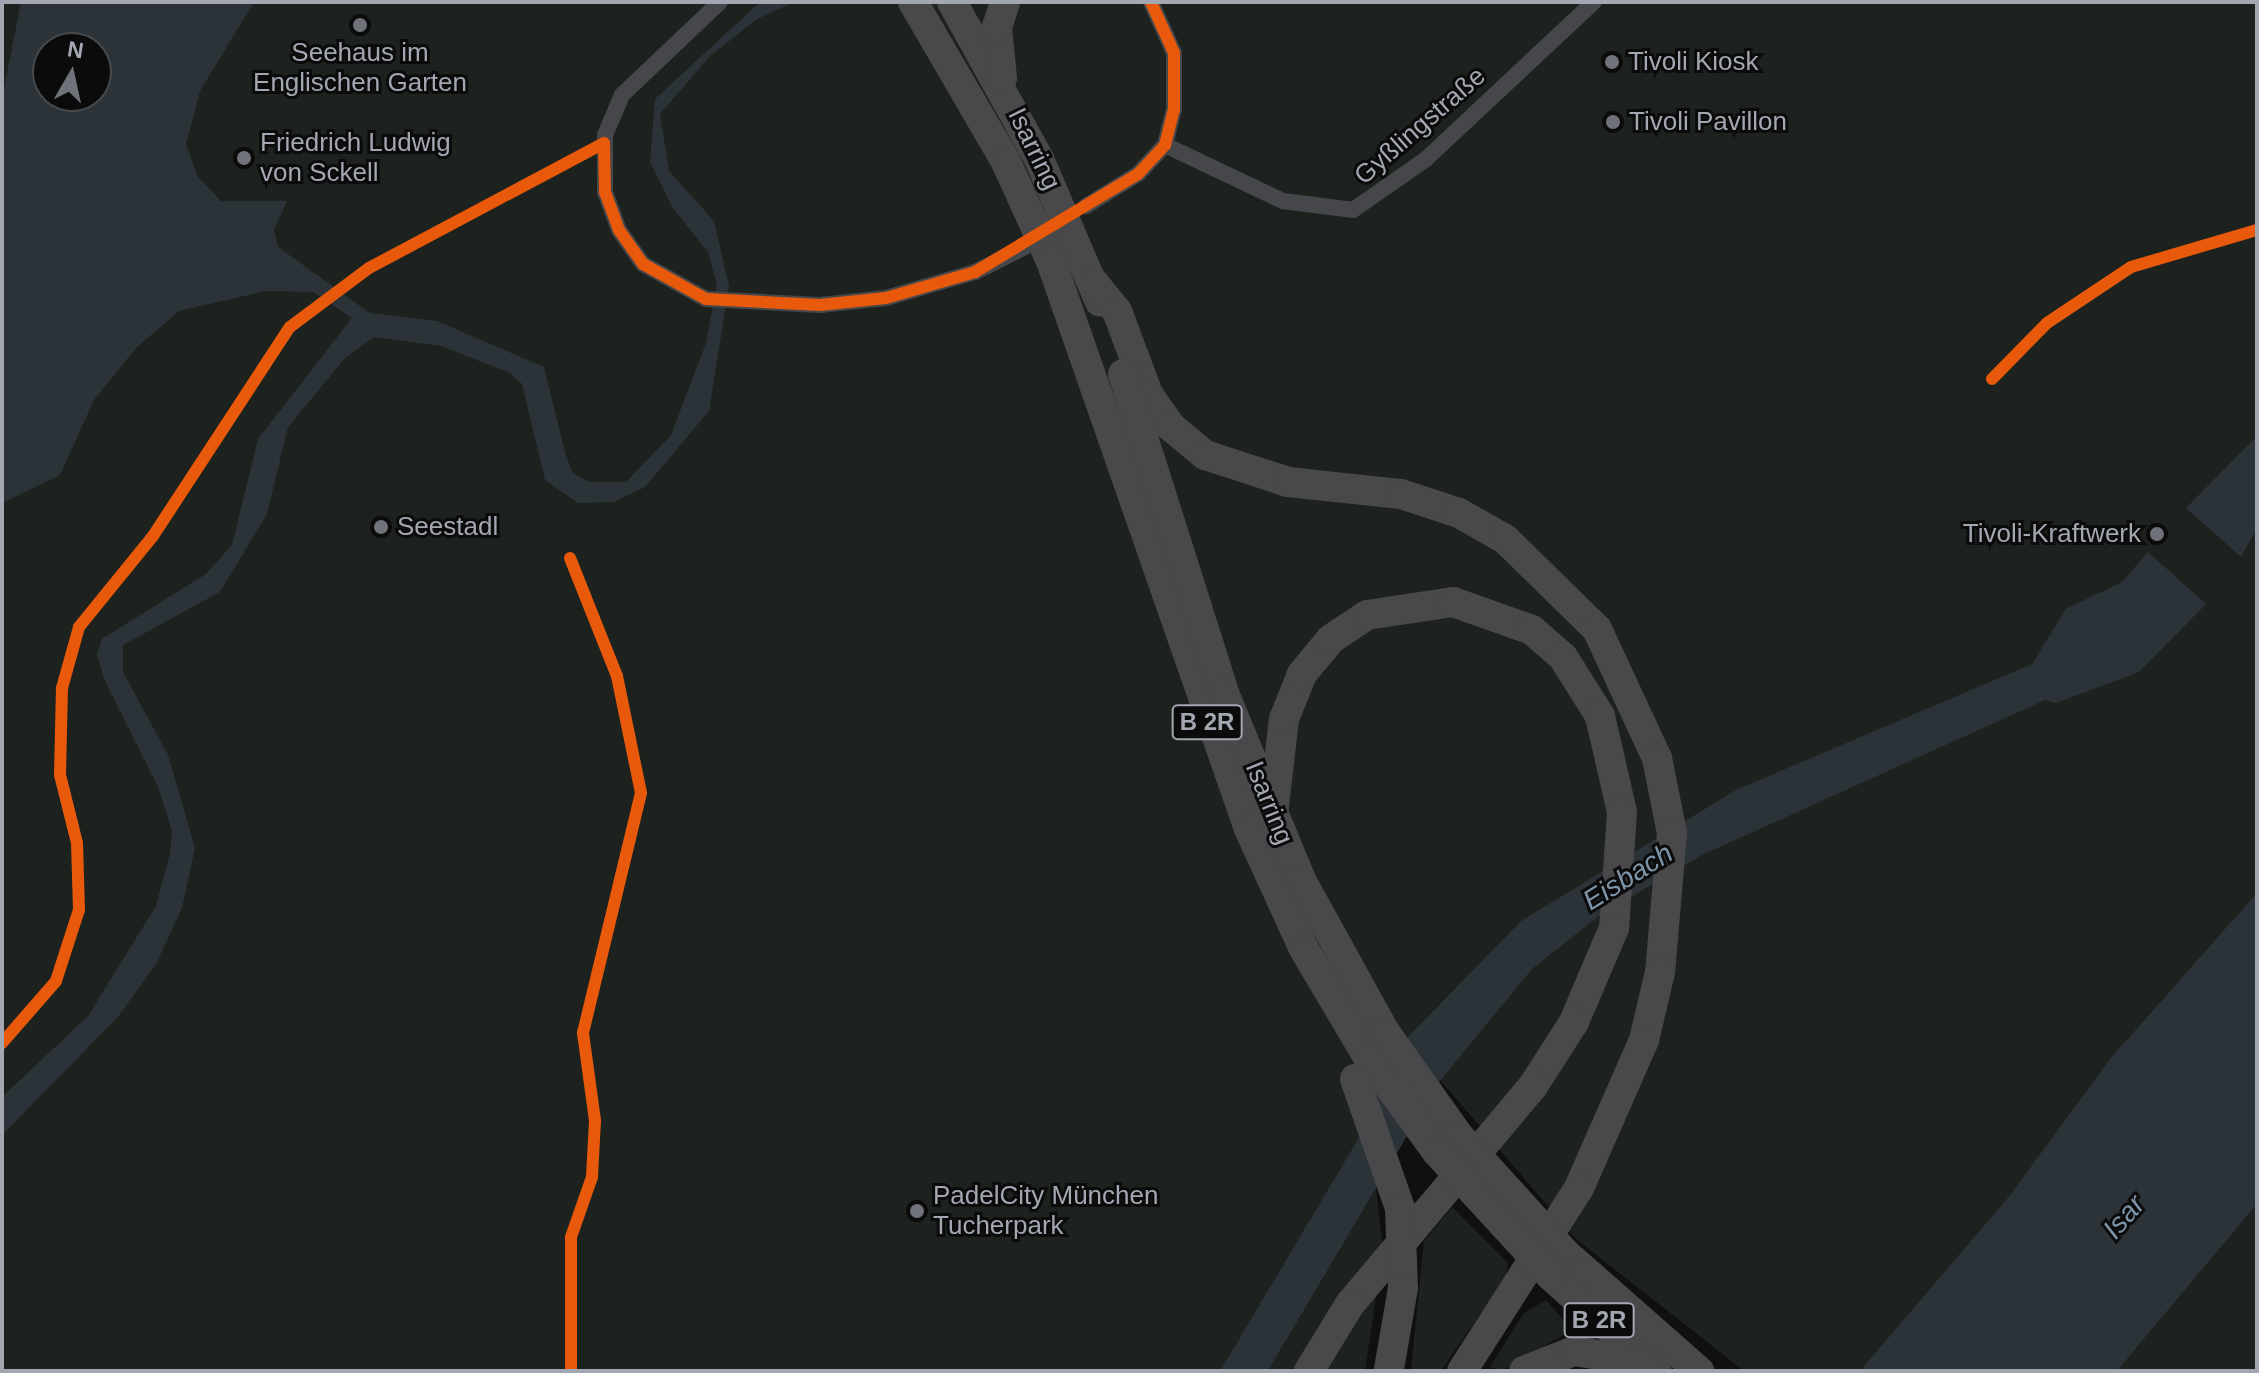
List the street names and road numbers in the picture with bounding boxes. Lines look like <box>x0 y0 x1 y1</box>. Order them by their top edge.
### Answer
street label: Gyßlingstraße <box>1348 61 1492 191</box>
street label: Isarring <box>1001 103 1067 195</box>
road number: B 2R <box>1171 702 1243 742</box>
street label: Isarring <box>1238 757 1300 849</box>
road number: B 2R <box>1563 1300 1635 1340</box>

